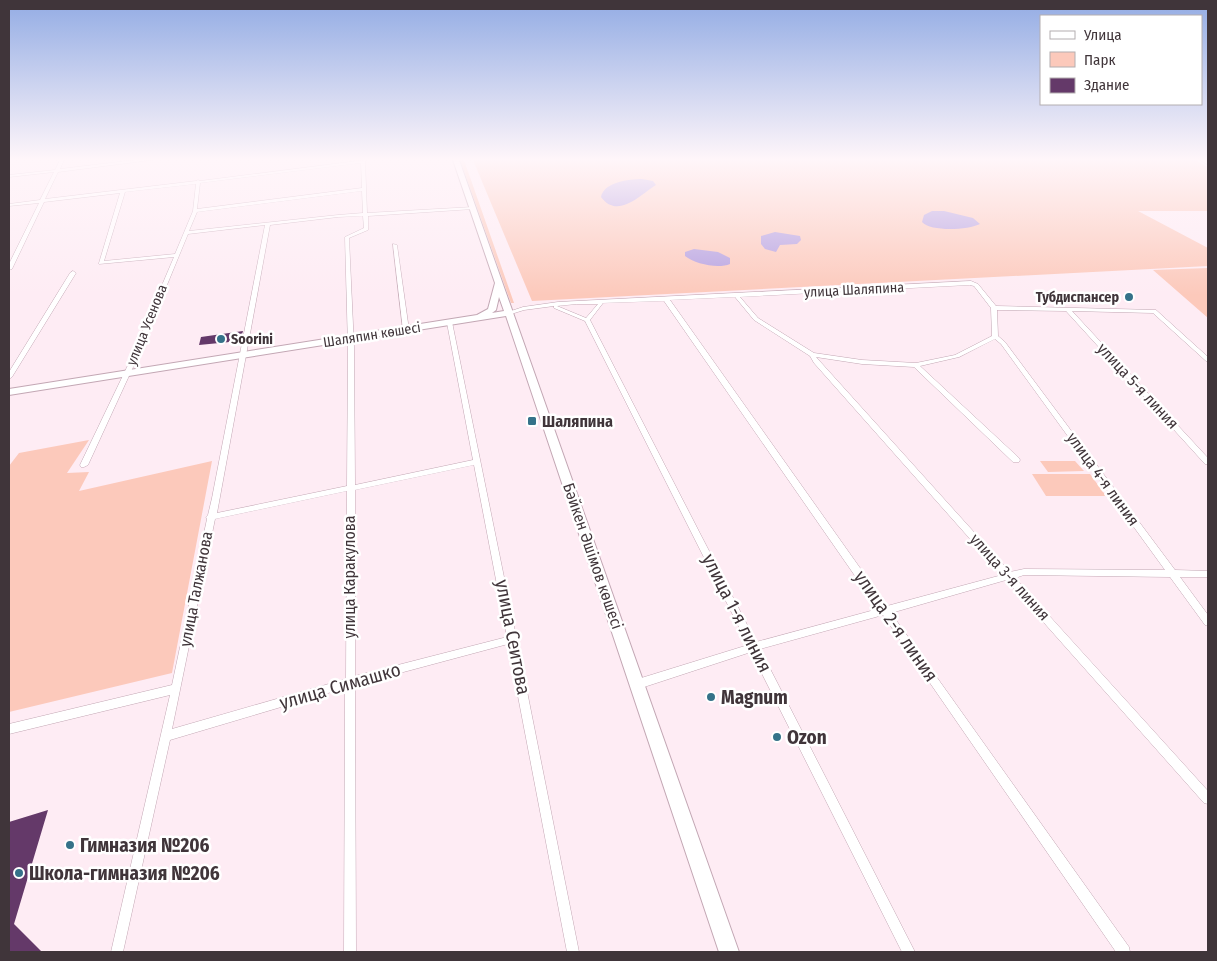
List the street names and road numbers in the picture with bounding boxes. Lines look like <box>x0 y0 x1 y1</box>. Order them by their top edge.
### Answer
street label: улица Шаляпина <box>804 279 905 301</box>
street label: улица Усенова <box>123 282 171 368</box>
street label: Шаляпин көшесі <box>322 319 422 351</box>
street label: улица 5-я линия <box>1093 339 1183 433</box>
street label: улица 4-я линия <box>1063 429 1143 529</box>
street label: Бәйкен Әшімов көшесі <box>559 480 627 632</box>
street label: улица Каракулова <box>340 515 359 639</box>
street label: улица Талжанова <box>176 530 217 648</box>
street label: улица 3-я линия <box>966 530 1054 624</box>
street label: улица 1-я линия <box>697 550 777 676</box>
street label: улица 2-я линия <box>849 566 943 686</box>
street label: улица Сеитова <box>491 577 535 697</box>
street label: улица Симашко <box>277 658 403 714</box>

